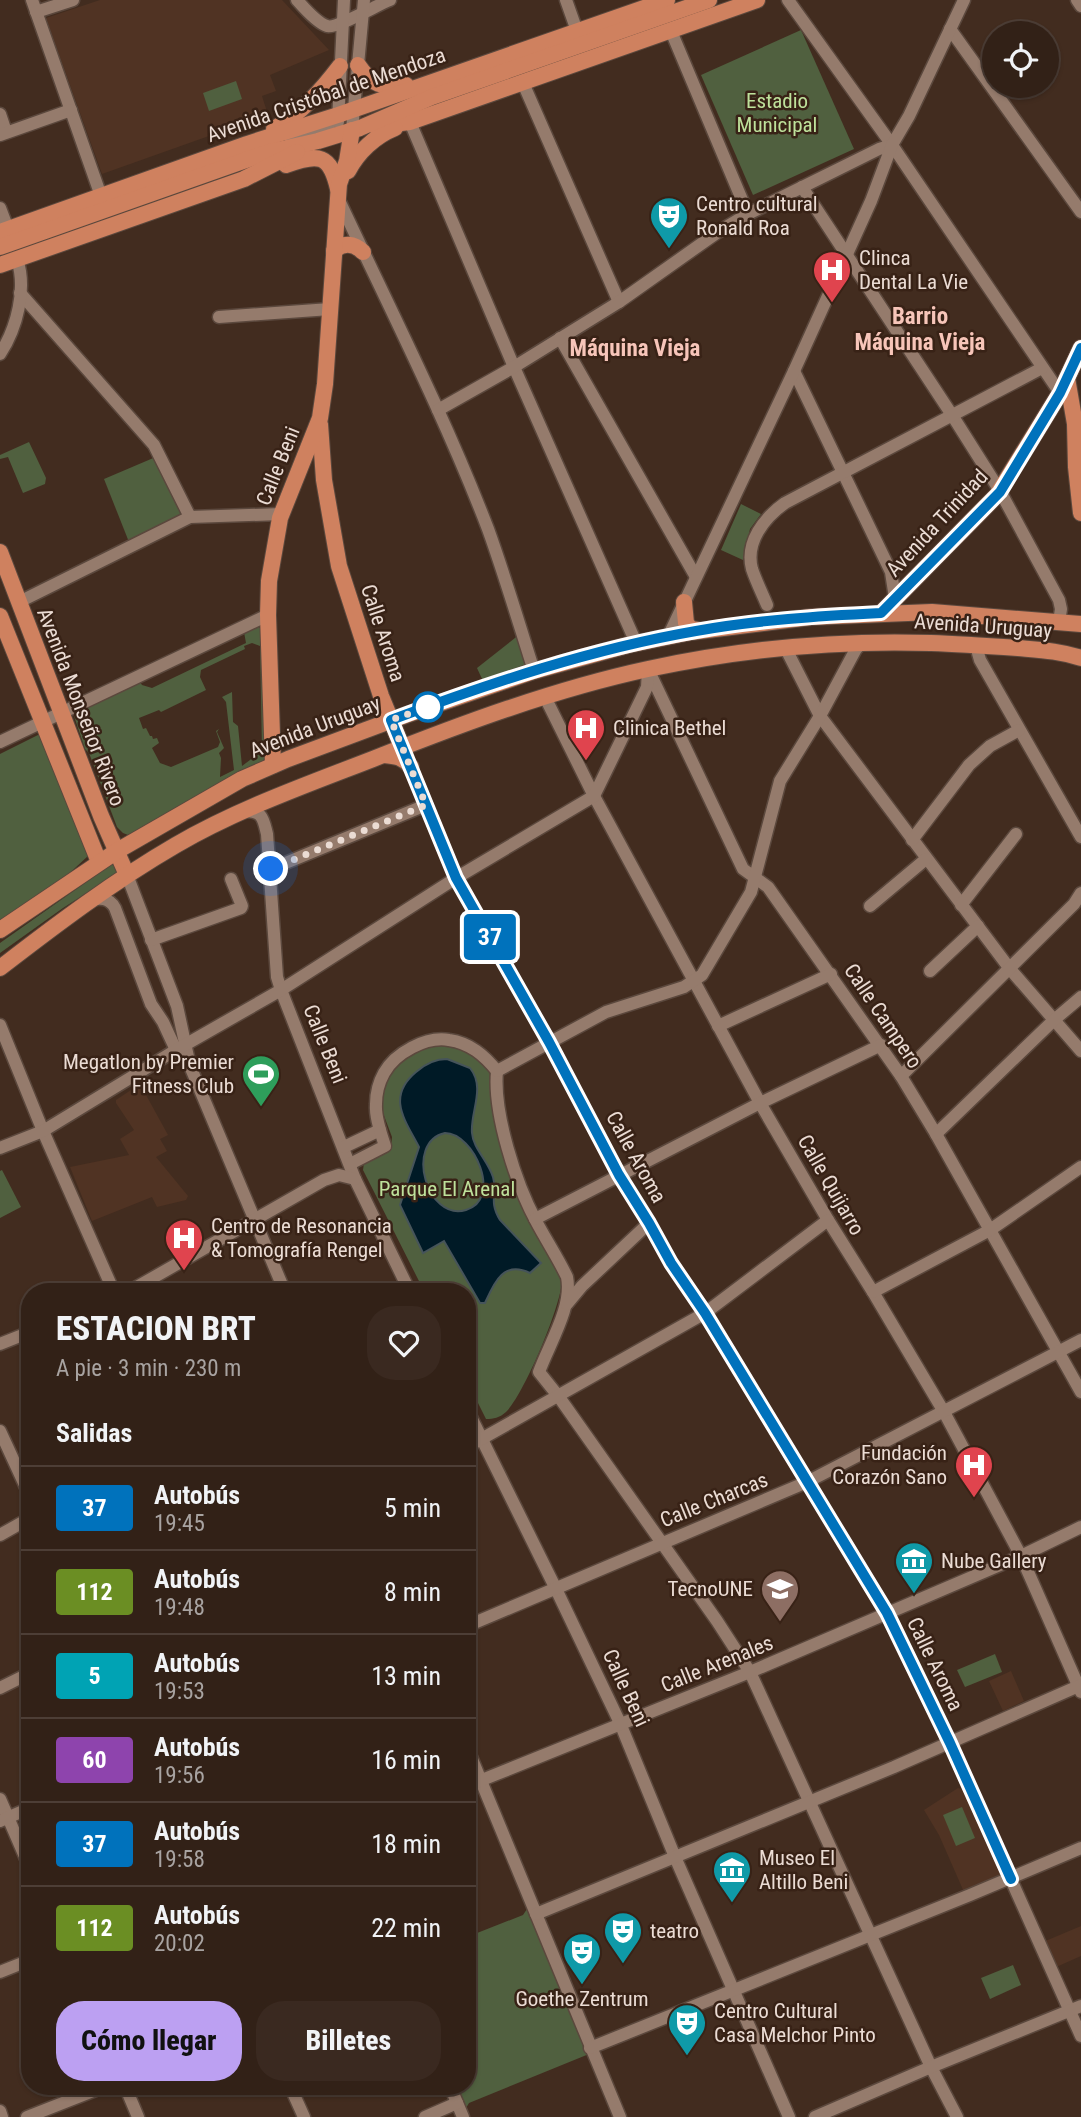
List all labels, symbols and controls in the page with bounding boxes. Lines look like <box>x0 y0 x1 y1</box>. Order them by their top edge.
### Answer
map controls <box>982 21 1059 98</box>
button: locate <box>982 21 1059 98</box>
street label: Avenida Cristóbal de Mendoza <box>203 43 449 147</box>
park label: Estadio Municipal <box>737 89 817 137</box>
place label: Centro cultural Ronald Roa <box>696 192 818 240</box>
theatre icon: Centro cultural Ronald Roa <box>648 195 690 250</box>
place label: Clinca Dental La Vie <box>859 246 968 294</box>
hospital icon: Clinca Dental La Vie <box>811 249 853 304</box>
district label: Barrio Máquina Vieja <box>855 303 986 356</box>
district label: Máquina Vieja <box>570 335 701 362</box>
street label: Calle Beni <box>251 423 305 509</box>
street label: Avenida Trinidad <box>881 465 993 581</box>
street label: Calle Aroma <box>356 581 410 685</box>
street label: Avenida Monseñor Rivero <box>32 605 130 809</box>
street label: Avenida Uruguay <box>913 609 1053 643</box>
street label: Avenida Uruguay <box>246 691 384 763</box>
unlabelled marker <box>413 692 443 722</box>
hospital icon: Clinica Bethel <box>565 707 607 762</box>
place label: Clinica Bethel <box>613 716 726 740</box>
your location <box>253 851 288 886</box>
line badge: 37 <box>458 914 522 960</box>
text: 37 <box>478 923 502 951</box>
street label: Calle Campero <box>839 959 927 1073</box>
street label: Calle Beni <box>298 1001 352 1087</box>
place label: Megatlon by Premier Fitness Club <box>63 1050 234 1098</box>
sports icon: Megatlon by Premier Fitness Club <box>240 1053 282 1108</box>
street label: Calle Aroma <box>601 1107 671 1207</box>
street label: Calle Quijarro <box>793 1131 869 1239</box>
park label: Parque El Arenal <box>379 1177 515 1201</box>
place label: Centro de Resonancia & Tomografía Rengel <box>211 1214 392 1262</box>
hospital icon: Centro de Resonancia & Tomografía Rengel <box>163 1217 205 1272</box>
button: heart <box>367 1306 441 1380</box>
text: ESTACION BRT <box>56 1309 256 1348</box>
text: A pie · 3 min · 230 m <box>56 1355 241 1382</box>
text: Salidas <box>56 1418 132 1448</box>
place label: Fundación Corazón Sano <box>832 1441 947 1489</box>
hospital icon: Fundación Corazón Sano <box>953 1444 995 1499</box>
street label: Calle Charcas <box>657 1468 771 1532</box>
text: Autobús <box>154 1480 240 1510</box>
text: 5 min <box>384 1493 441 1523</box>
text: 37 <box>82 1494 107 1522</box>
text: 19:45 <box>154 1510 205 1537</box>
museum icon: Nube Gallery <box>893 1540 935 1595</box>
place label: Nube Gallery <box>941 1549 1047 1573</box>
text: Autobús <box>154 1564 240 1594</box>
school or university icon: TecnoUNE <box>759 1568 801 1623</box>
text: 8 min <box>384 1577 441 1607</box>
place label: TecnoUNE <box>668 1577 753 1601</box>
text: 112 <box>76 1578 113 1606</box>
text: 19:48 <box>154 1594 205 1621</box>
street label: Calle Aroma <box>902 1613 968 1715</box>
street label: Calle Arenales <box>657 1631 777 1697</box>
street label: Calle Beni <box>598 1646 654 1730</box>
text: Autobús <box>154 1648 240 1678</box>
text: 13 min <box>371 1661 441 1691</box>
text: 5 <box>88 1662 101 1690</box>
text: 19:53 <box>154 1678 205 1705</box>
text: Autobús <box>154 1732 240 1762</box>
text: 16 min <box>371 1745 441 1775</box>
text: 60 <box>82 1746 107 1774</box>
text: 19:56 <box>154 1762 205 1789</box>
text: Autobús <box>154 1816 240 1846</box>
text: 18 min <box>371 1829 441 1859</box>
text: 37 <box>82 1830 107 1858</box>
text: 19:58 <box>154 1846 205 1873</box>
place label: Museo El Altillo Beni <box>759 1846 848 1894</box>
museum icon: Museo El Altillo Beni <box>711 1849 753 1904</box>
text: Autobús <box>154 1900 240 1930</box>
theatre icon: teatro <box>602 1910 644 1965</box>
text: 22 min <box>371 1913 441 1943</box>
text: 112 <box>76 1914 113 1942</box>
place label: teatro <box>650 1919 699 1943</box>
text: 20:02 <box>154 1930 205 1957</box>
theatre icon: Goethe Zentrum <box>561 1931 603 1986</box>
place label: Goethe Zentrum <box>515 1987 649 2011</box>
place label: Centro Cultural Casa Melchor Pinto <box>714 1999 876 2047</box>
button: Cómo llegar <box>56 2001 242 2081</box>
button: Billetes <box>256 2001 441 2081</box>
theatre icon: Centro Cultural Casa Melchor Pinto <box>666 2002 708 2057</box>

